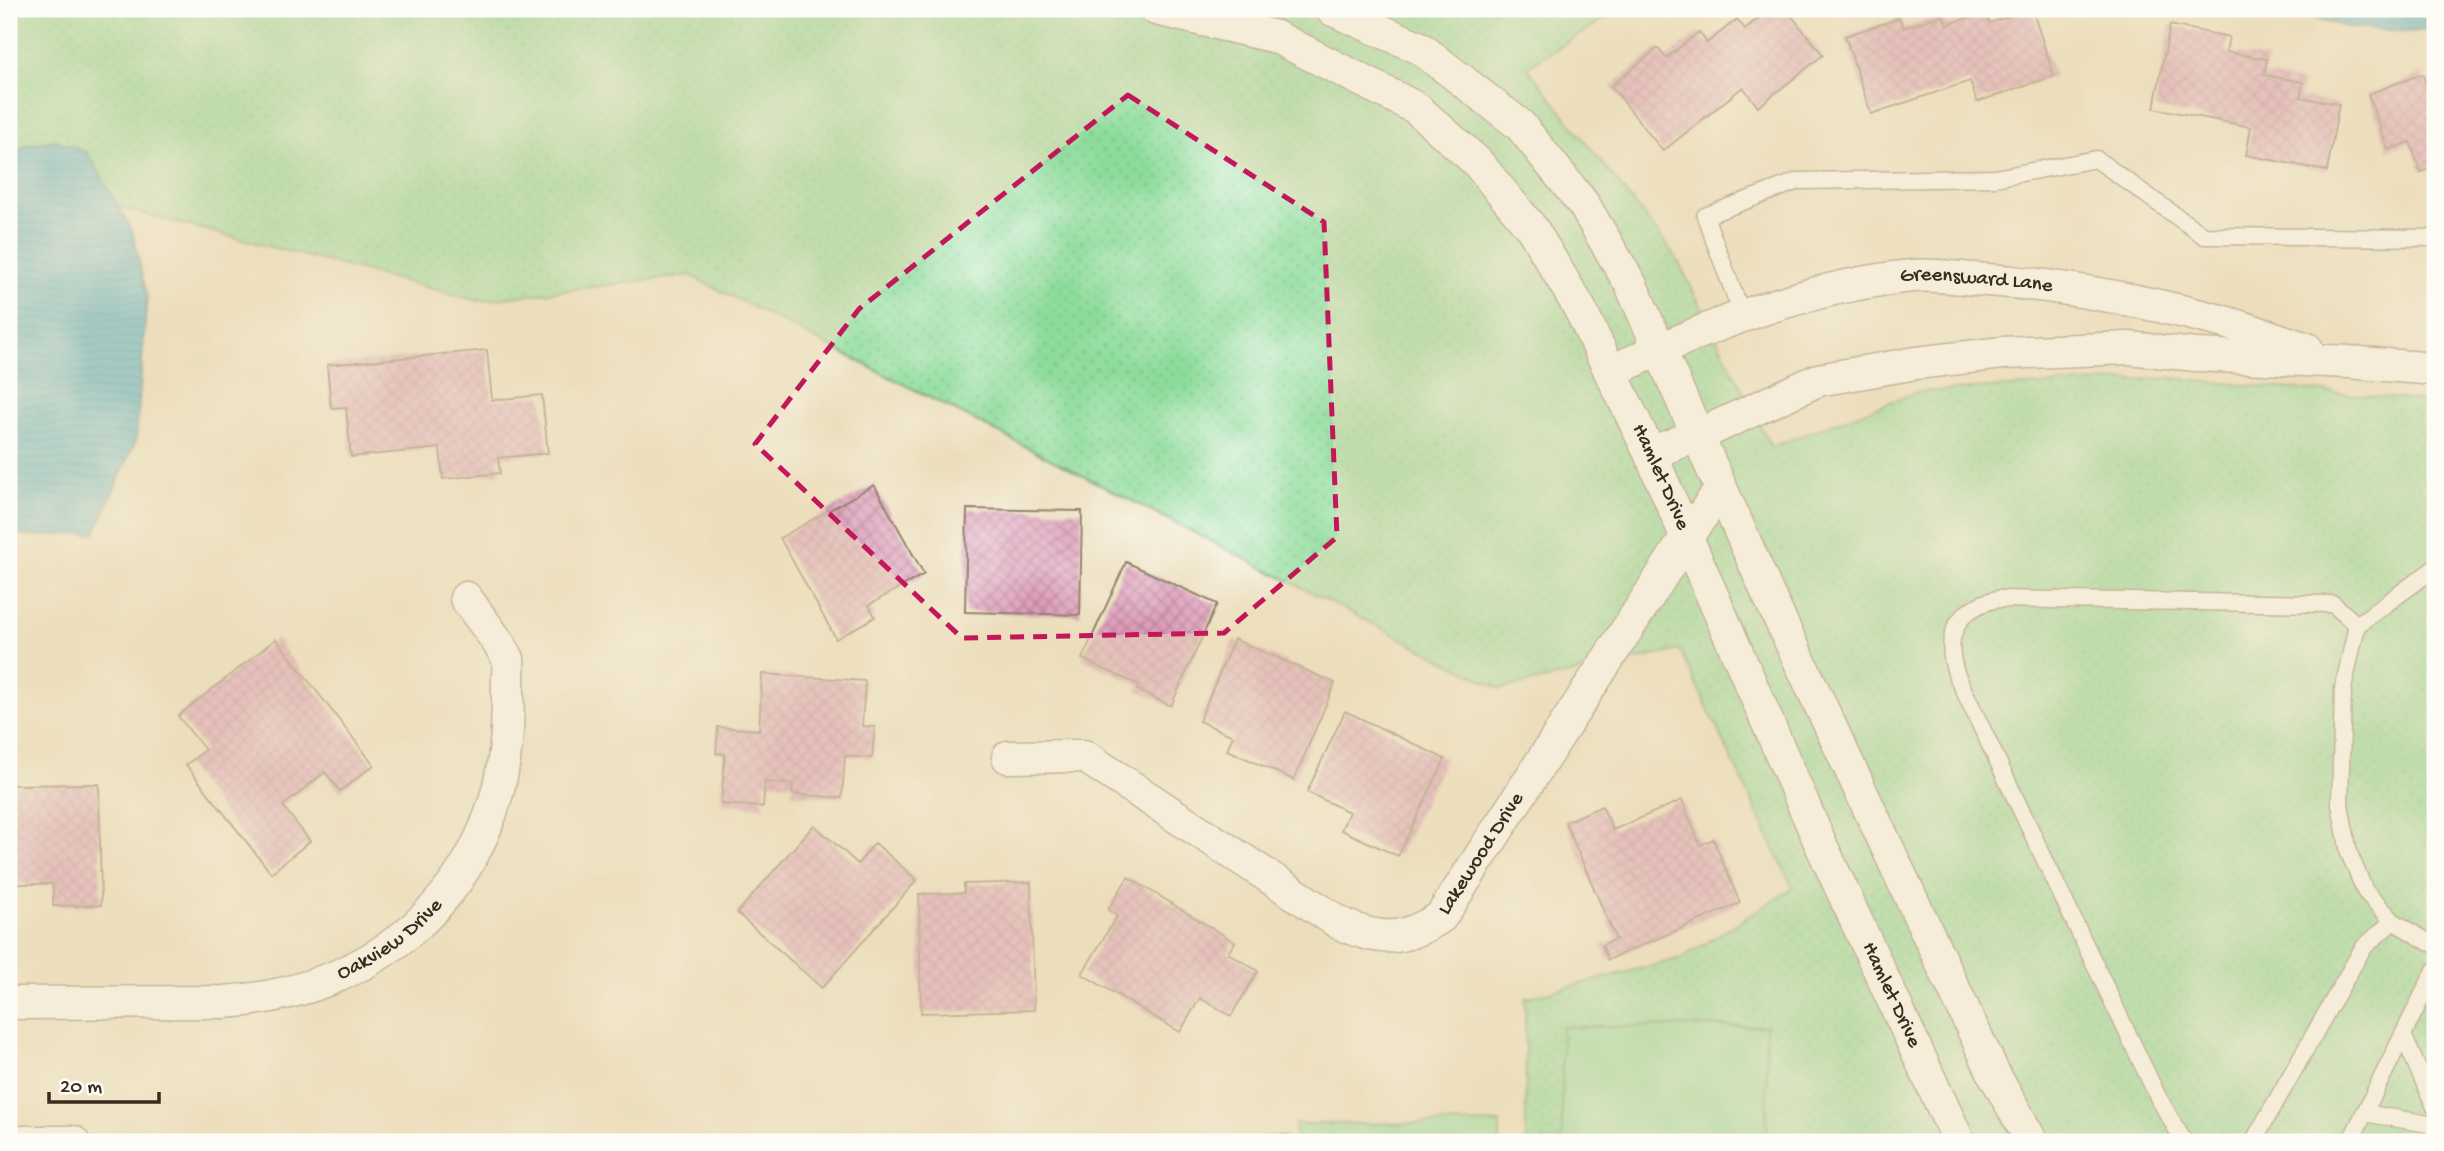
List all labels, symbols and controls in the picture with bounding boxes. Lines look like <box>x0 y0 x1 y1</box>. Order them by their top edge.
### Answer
street label: Greensward Lane <box>1899 263 2055 299</box>
street label: Hamlet Drive <box>1625 420 1695 535</box>
street label: Lakewood Drive <box>1433 787 1531 920</box>
street label: Oakview Drive <box>333 893 449 987</box>
street label: Hamlet Drive <box>1856 938 1926 1053</box>
scale bar <box>49 1060 159 1104</box>
text: 20 m <box>60 1076 102 1101</box>

